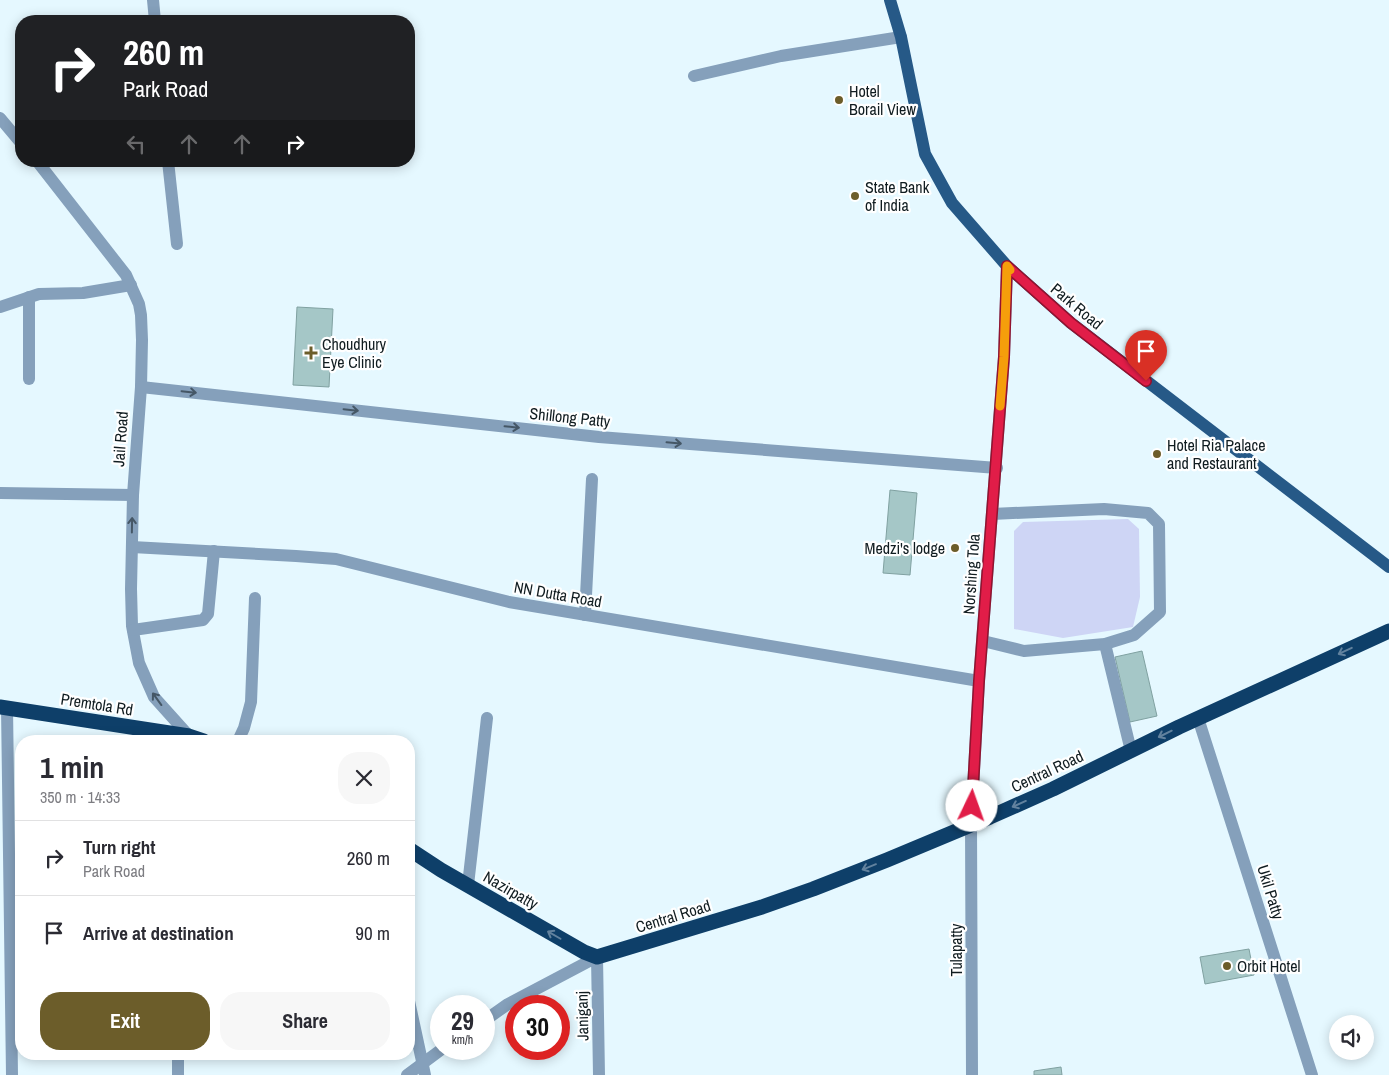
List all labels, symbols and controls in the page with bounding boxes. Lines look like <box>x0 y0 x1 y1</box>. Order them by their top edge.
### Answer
text: 260 m <box>123 29 204 76</box>
icon: right <box>40 35 105 100</box>
text: Park Road <box>123 74 208 104</box>
place label: Hotel Borail View <box>849 80 916 120</box>
marker: Hotel Borail View <box>833 94 845 106</box>
icon: left <box>122 130 150 158</box>
icon: ahead <box>175 130 203 158</box>
icon: ahead <box>228 130 256 158</box>
icon: right <box>281 130 309 158</box>
place label: State Bank of India <box>865 176 930 216</box>
marker: State Bank of India <box>849 190 861 202</box>
street label: Park Road <box>1046 278 1108 334</box>
pin <box>1125 330 1167 381</box>
place label: Choudhury Eye Clinic <box>322 333 387 373</box>
icon: arrive <box>1132 337 1160 365</box>
marker: Choudhury Eye Clinic <box>304 346 318 360</box>
one-way arrow <box>181 387 197 397</box>
street label: Shillong Patty <box>529 402 612 432</box>
one-way arrow <box>342 405 358 415</box>
street label: Jail Road <box>107 411 133 467</box>
one-way arrow <box>504 422 520 432</box>
place label: Hotel Ria Palace and Restaurant <box>1167 434 1265 474</box>
one-way arrow <box>666 438 682 448</box>
marker: Hotel Ria Palace and Restaurant <box>1151 448 1163 460</box>
one-way arrow <box>127 517 137 533</box>
street label: Norshing Tola <box>957 532 985 615</box>
place label: Medzi's lodge <box>864 537 945 559</box>
marker: Medzi's lodge <box>949 542 961 554</box>
street label: NN Dutta Road <box>512 575 604 613</box>
one-way arrow <box>1338 647 1353 656</box>
street label: Premtola Rd <box>59 687 135 721</box>
one-way arrow <box>152 693 163 706</box>
one-way arrow <box>1158 729 1173 739</box>
street label: Central Road <box>1007 745 1087 797</box>
text: 1 min <box>40 747 104 787</box>
button: close <box>338 752 390 804</box>
position arrow <box>945 779 997 831</box>
text: 350 m · 14:33 <box>40 786 120 808</box>
one-way arrow <box>1012 800 1027 810</box>
text: Turn right <box>83 834 155 860</box>
icon: right <box>40 844 68 872</box>
text: 260 m <box>347 845 390 871</box>
text: Park Road <box>83 860 145 882</box>
street label: Ukil Patty <box>1252 862 1290 922</box>
one-way arrow <box>862 863 877 873</box>
street label: Nazirpatty <box>480 866 543 915</box>
street label: Central Road <box>633 894 713 938</box>
icon: arrive <box>40 919 68 947</box>
text: Arrive at destination <box>83 920 234 946</box>
text: 90 m <box>355 920 390 946</box>
street label: Tulapatty <box>945 923 967 976</box>
one-way arrow <box>547 930 562 940</box>
place label: Orbit Hotel <box>1237 955 1301 977</box>
marker: Orbit Hotel <box>1221 960 1233 972</box>
street label: Janiganj <box>571 991 593 1041</box>
button: Exit <box>40 992 210 1050</box>
button: Share <box>220 992 390 1050</box>
speed limit sign: 30 <box>505 995 570 1060</box>
text: 29 <box>451 1004 474 1038</box>
map controls <box>1329 1015 1374 1060</box>
button: sound <box>1329 1015 1374 1060</box>
text: km/h <box>452 1032 473 1048</box>

